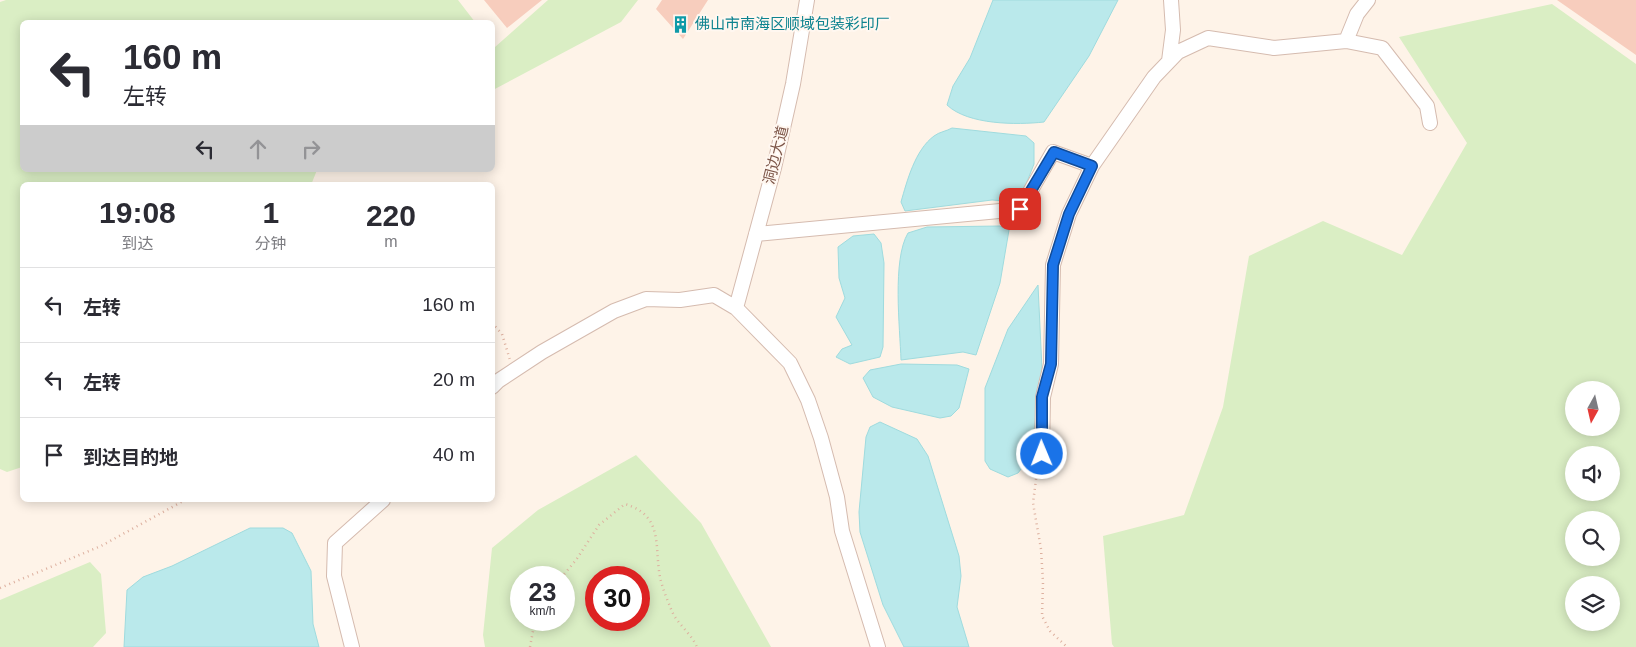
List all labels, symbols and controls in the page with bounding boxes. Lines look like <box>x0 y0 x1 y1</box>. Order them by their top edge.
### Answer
building icon: 佛山市南海区顺域包装彩印厂 <box>671 14 691 34</box>
place label: 佛山市南海区顺域包装彩印厂 <box>695 15 890 32</box>
text: 160 m <box>123 37 222 76</box>
icon: left <box>40 40 105 105</box>
text: 左转 <box>123 84 167 109</box>
street label: 洞边大道 <box>760 124 791 186</box>
icon: left <box>191 135 219 163</box>
icon: ahead <box>244 135 272 163</box>
icon: right <box>297 135 325 163</box>
pin <box>999 188 1041 230</box>
icon: arrive <box>1006 195 1034 223</box>
text: 19:08 <box>99 196 176 229</box>
text: 1 <box>262 196 279 229</box>
text: 220 <box>366 199 416 232</box>
text: m <box>384 233 398 250</box>
text: 到达 <box>121 235 153 252</box>
text: 分钟 <box>255 235 287 252</box>
icon: left <box>40 291 68 319</box>
text: 160 m <box>422 294 475 315</box>
text: 左转 <box>83 297 121 318</box>
icon: left <box>40 366 68 394</box>
text: 20 m <box>433 369 475 390</box>
text: 左转 <box>83 372 121 393</box>
north arrow <box>1565 381 1620 436</box>
map controls <box>1565 381 1620 631</box>
position arrow <box>1015 427 1067 479</box>
icon: arrive <box>40 441 68 469</box>
text: 40 m <box>433 444 475 465</box>
button: sound <box>1565 446 1620 501</box>
text: 到达目的地 <box>83 447 178 468</box>
button: search <box>1565 511 1620 566</box>
speed limit sign: 30 <box>585 566 650 631</box>
button: layers <box>1565 576 1620 631</box>
text: 23 <box>529 578 556 606</box>
text: km/h <box>529 604 556 618</box>

